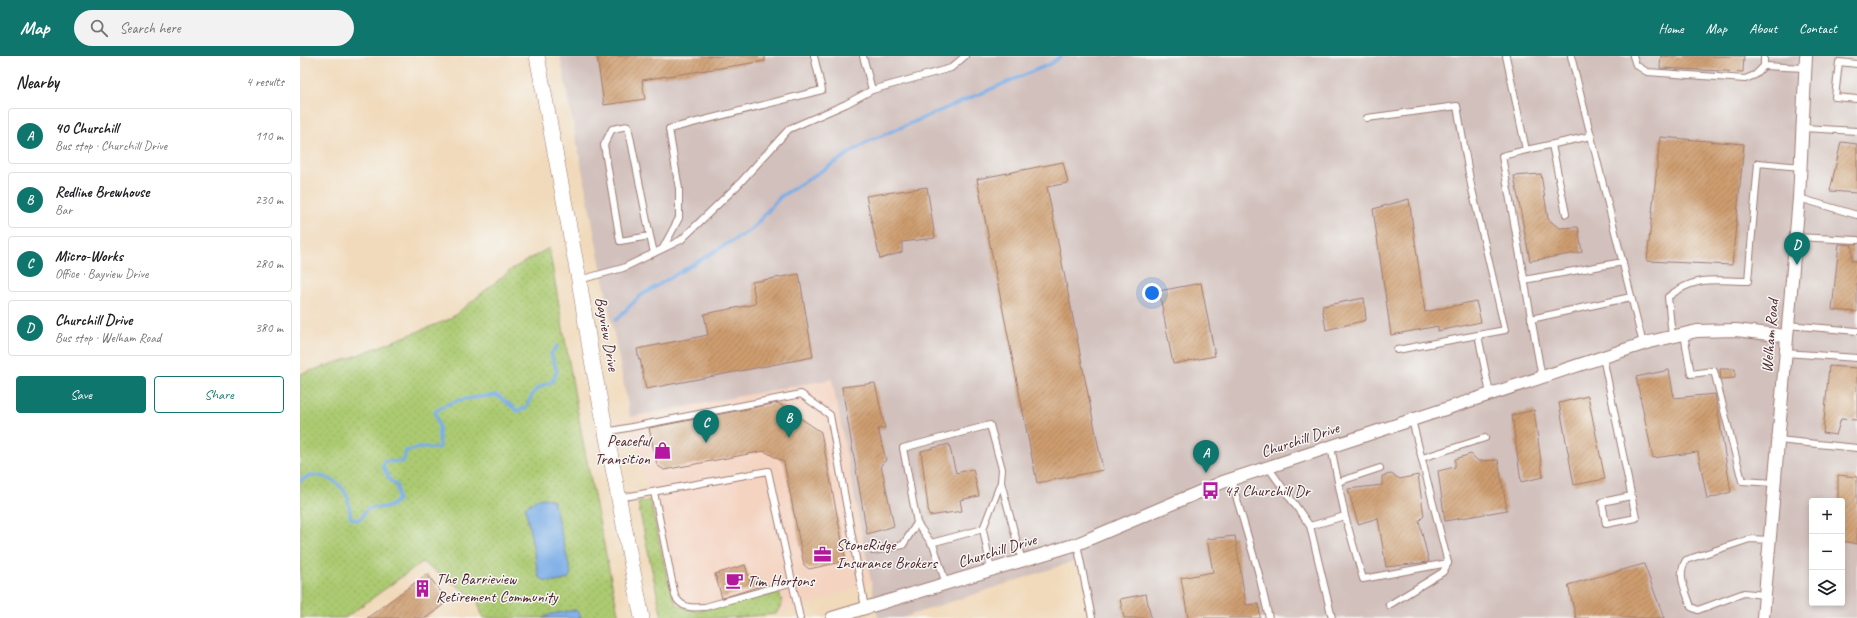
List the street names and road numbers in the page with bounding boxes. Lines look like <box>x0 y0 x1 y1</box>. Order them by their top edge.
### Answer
street label: Bayview Drive <box>591 295 624 374</box>
street label: Welham Road <box>1757 296 1783 374</box>
street label: Churchill Drive <box>1258 417 1343 462</box>
street label: Churchill Drive <box>955 529 1040 572</box>

